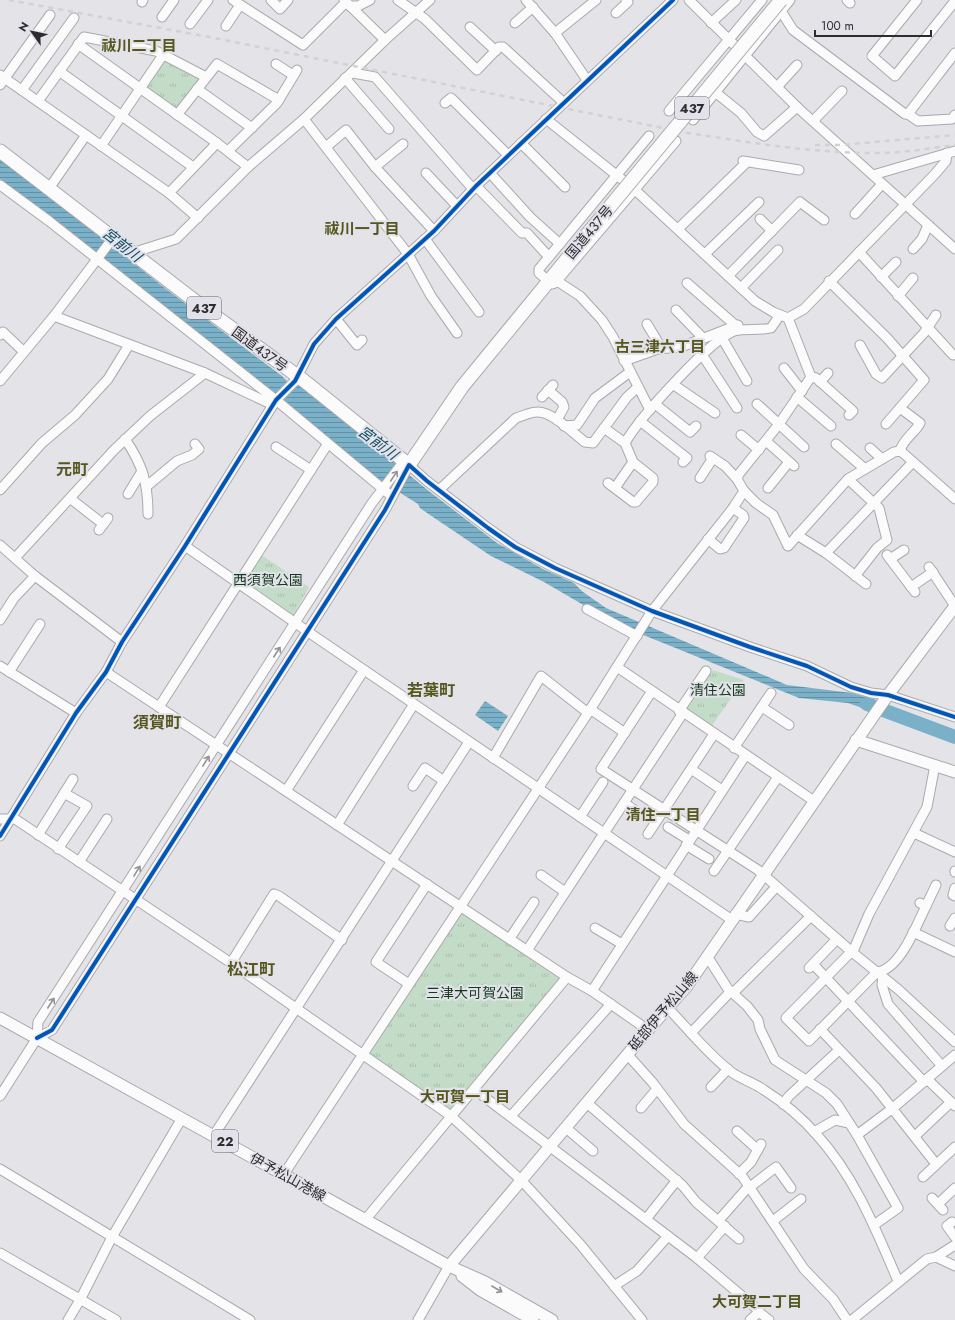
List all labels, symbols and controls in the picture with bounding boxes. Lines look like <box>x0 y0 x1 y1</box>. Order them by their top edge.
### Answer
north arrow <box>12 12 52 52</box>
scale bar <box>815 12 931 38</box>
text: 100 m <box>821 17 854 35</box>
text: N <box>15 19 33 35</box>
district label: 祓川二丁目 <box>101 35 177 57</box>
road number: 437 <box>675 97 709 119</box>
street label: 国道437号 <box>560 201 618 263</box>
district label: 祓川一丁目 <box>324 218 400 240</box>
water label: 宮前川 <box>97 222 148 269</box>
road number: 437 <box>187 297 221 319</box>
street label: 国道437号 <box>228 322 292 376</box>
district label: 古三津六丁目 <box>615 336 705 358</box>
water label: 宮前川 <box>353 421 404 467</box>
district label: 元町 <box>56 458 88 481</box>
one-way arrow <box>390 470 398 482</box>
park label: 西須賀公園 <box>233 570 303 590</box>
one-way arrow <box>273 647 281 658</box>
district label: 若葉町 <box>407 679 455 702</box>
park label: 清住公園 <box>690 680 746 700</box>
district label: 須賀町 <box>133 711 181 734</box>
one-way arrow <box>203 755 211 767</box>
district label: 清住一丁目 <box>625 804 701 826</box>
one-way arrow <box>133 866 141 877</box>
district label: 松江町 <box>227 958 275 981</box>
street label: 砥部伊予松山線 <box>624 967 702 1055</box>
park label: 三津大可賀公園 <box>426 983 524 1003</box>
one-way arrow <box>47 997 55 1009</box>
district label: 大可賀一丁目 <box>420 1086 510 1108</box>
road number: 22 <box>212 1130 238 1152</box>
street label: 伊予松山港線 <box>246 1148 330 1206</box>
one-way arrow <box>491 1285 503 1293</box>
district label: 大可賀二丁目 <box>712 1291 802 1313</box>

